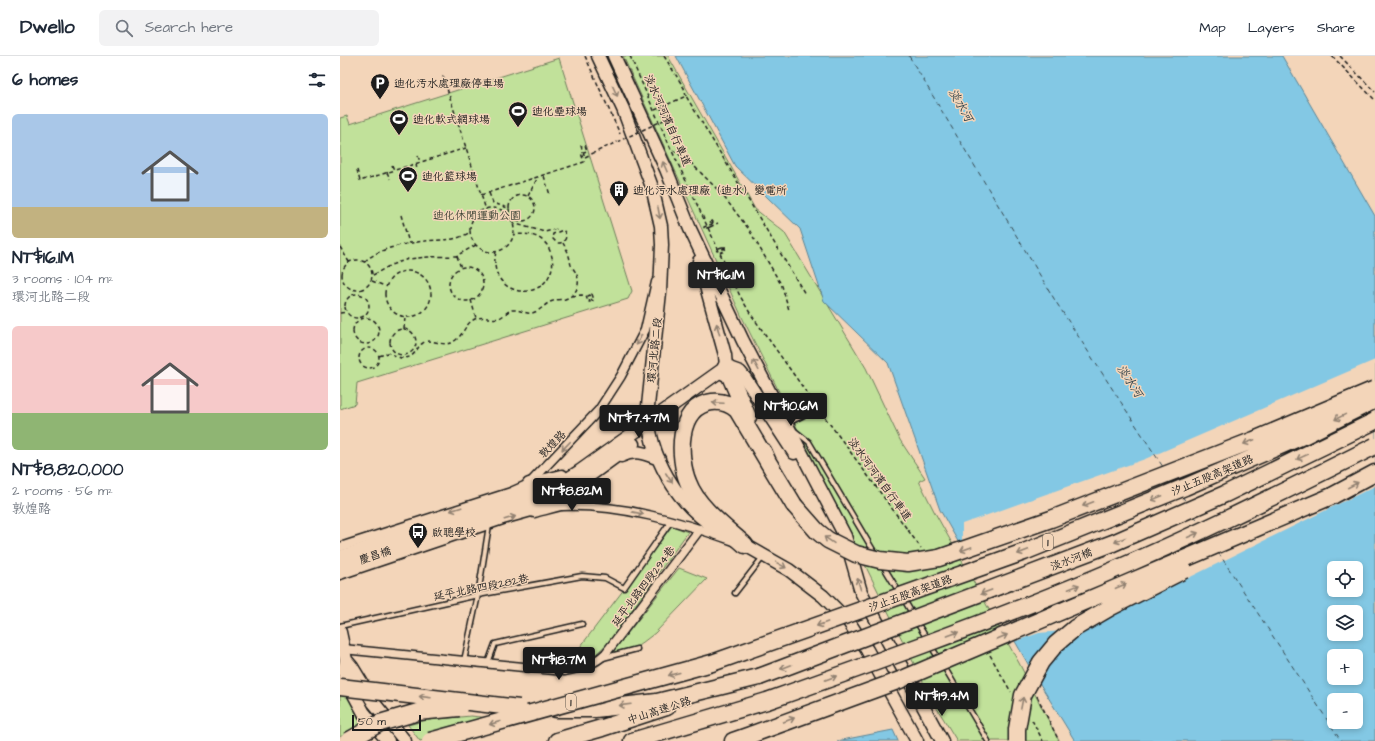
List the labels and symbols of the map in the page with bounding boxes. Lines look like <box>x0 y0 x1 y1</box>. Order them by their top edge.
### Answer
parking icon: 迪化汚水處理廠停車場 <box>369 72 391 100</box>
street label: 淡水河河濱自行車道 <box>641 72 695 168</box>
place label: 迪化汚水處理廠停車場 <box>394 76 504 91</box>
one-way arrow <box>612 85 619 97</box>
water label: 淡水河 <box>944 85 978 127</box>
sports icon: 迪化壘球場 <box>507 100 529 128</box>
place label: 迪化壘球場 <box>532 104 587 119</box>
sports icon: 迪化軟式網球場 <box>388 108 410 136</box>
place label: 迪化軟式網球場 <box>413 112 490 127</box>
one-way arrow <box>661 161 668 173</box>
sports icon: 迪化籃球場 <box>397 165 419 193</box>
place label: 迪化籃球場 <box>422 169 477 184</box>
building icon: 迪化污水處理廠（迪水）變電所 <box>608 179 630 207</box>
place label: 迪化污水處理廠（迪水）變電所 <box>633 183 787 198</box>
one-way arrow <box>655 207 663 220</box>
park label: 迪化休閒運動公園 <box>433 208 521 223</box>
pin: NT$16.1M <box>680 262 762 296</box>
street label: 環河北路二段 <box>644 316 665 384</box>
one-way arrow <box>714 323 721 336</box>
one-way arrow <box>635 333 643 345</box>
one-way arrow <box>752 360 759 372</box>
water label: 淡水河 <box>1113 362 1148 403</box>
pin: NT$10.6M <box>750 393 832 427</box>
one-way arrow <box>712 399 725 406</box>
pin: NT$7.47M <box>598 405 680 439</box>
one-way arrow <box>1334 414 1346 422</box>
street label: 敦煌路 <box>536 427 569 461</box>
street label: 淡水河河濱自行車道 <box>844 435 915 524</box>
one-way arrow <box>1243 439 1255 447</box>
one-way arrow <box>561 441 571 451</box>
street label: 汐止五股高架道路 <box>1169 451 1256 500</box>
one-way arrow <box>1297 454 1309 461</box>
one-way arrow <box>665 472 673 483</box>
pin: NT$8.82M <box>531 478 613 512</box>
one-way arrow <box>1347 480 1359 488</box>
one-way arrow <box>1152 495 1164 502</box>
one-way arrow <box>1083 501 1095 509</box>
one-way arrow <box>450 506 463 513</box>
one-way arrow <box>631 509 644 517</box>
one-way arrow <box>503 514 516 521</box>
bus stop icon: 啟聰學校 <box>407 521 429 549</box>
place label: 啟聰學校 <box>432 525 476 540</box>
one-way arrow <box>1187 531 1199 538</box>
road number: 1 <box>1043 534 1053 550</box>
one-way arrow <box>824 536 835 544</box>
one-way arrow <box>1115 537 1127 544</box>
street label: 慶昌橋 <box>357 543 393 568</box>
street label: 延平北路四段294巷 <box>608 543 679 630</box>
one-way arrow <box>961 545 973 553</box>
street label: 淡水河橋 <box>1048 545 1094 574</box>
one-way arrow <box>1018 548 1030 556</box>
one-way arrow <box>775 562 787 570</box>
street label: 延平北路四段282巷 <box>432 571 530 604</box>
street label: 汐止五股高架道路 <box>866 571 954 616</box>
one-way arrow <box>855 577 862 590</box>
one-way arrow <box>1067 582 1079 590</box>
one-way arrow <box>1115 582 1127 590</box>
one-way arrow <box>981 588 993 596</box>
one-way arrow <box>816 621 828 629</box>
one-way arrow <box>946 630 958 638</box>
one-way arrow <box>995 633 1007 640</box>
pin: NT$18.7M <box>518 647 600 681</box>
one-way arrow <box>780 664 792 672</box>
one-way arrow <box>668 670 681 678</box>
one-way arrow <box>824 674 836 682</box>
pin: NT$19.4M <box>901 683 983 717</box>
one-way arrow <box>419 693 432 701</box>
street label: 中山高速公路 <box>625 693 693 728</box>
road number: 1 <box>566 694 576 710</box>
one-way arrow <box>1018 696 1026 709</box>
one-way arrow <box>619 701 632 709</box>
scale bar <box>352 713 421 732</box>
one-way arrow <box>783 716 795 724</box>
one-way arrow <box>488 720 501 727</box>

